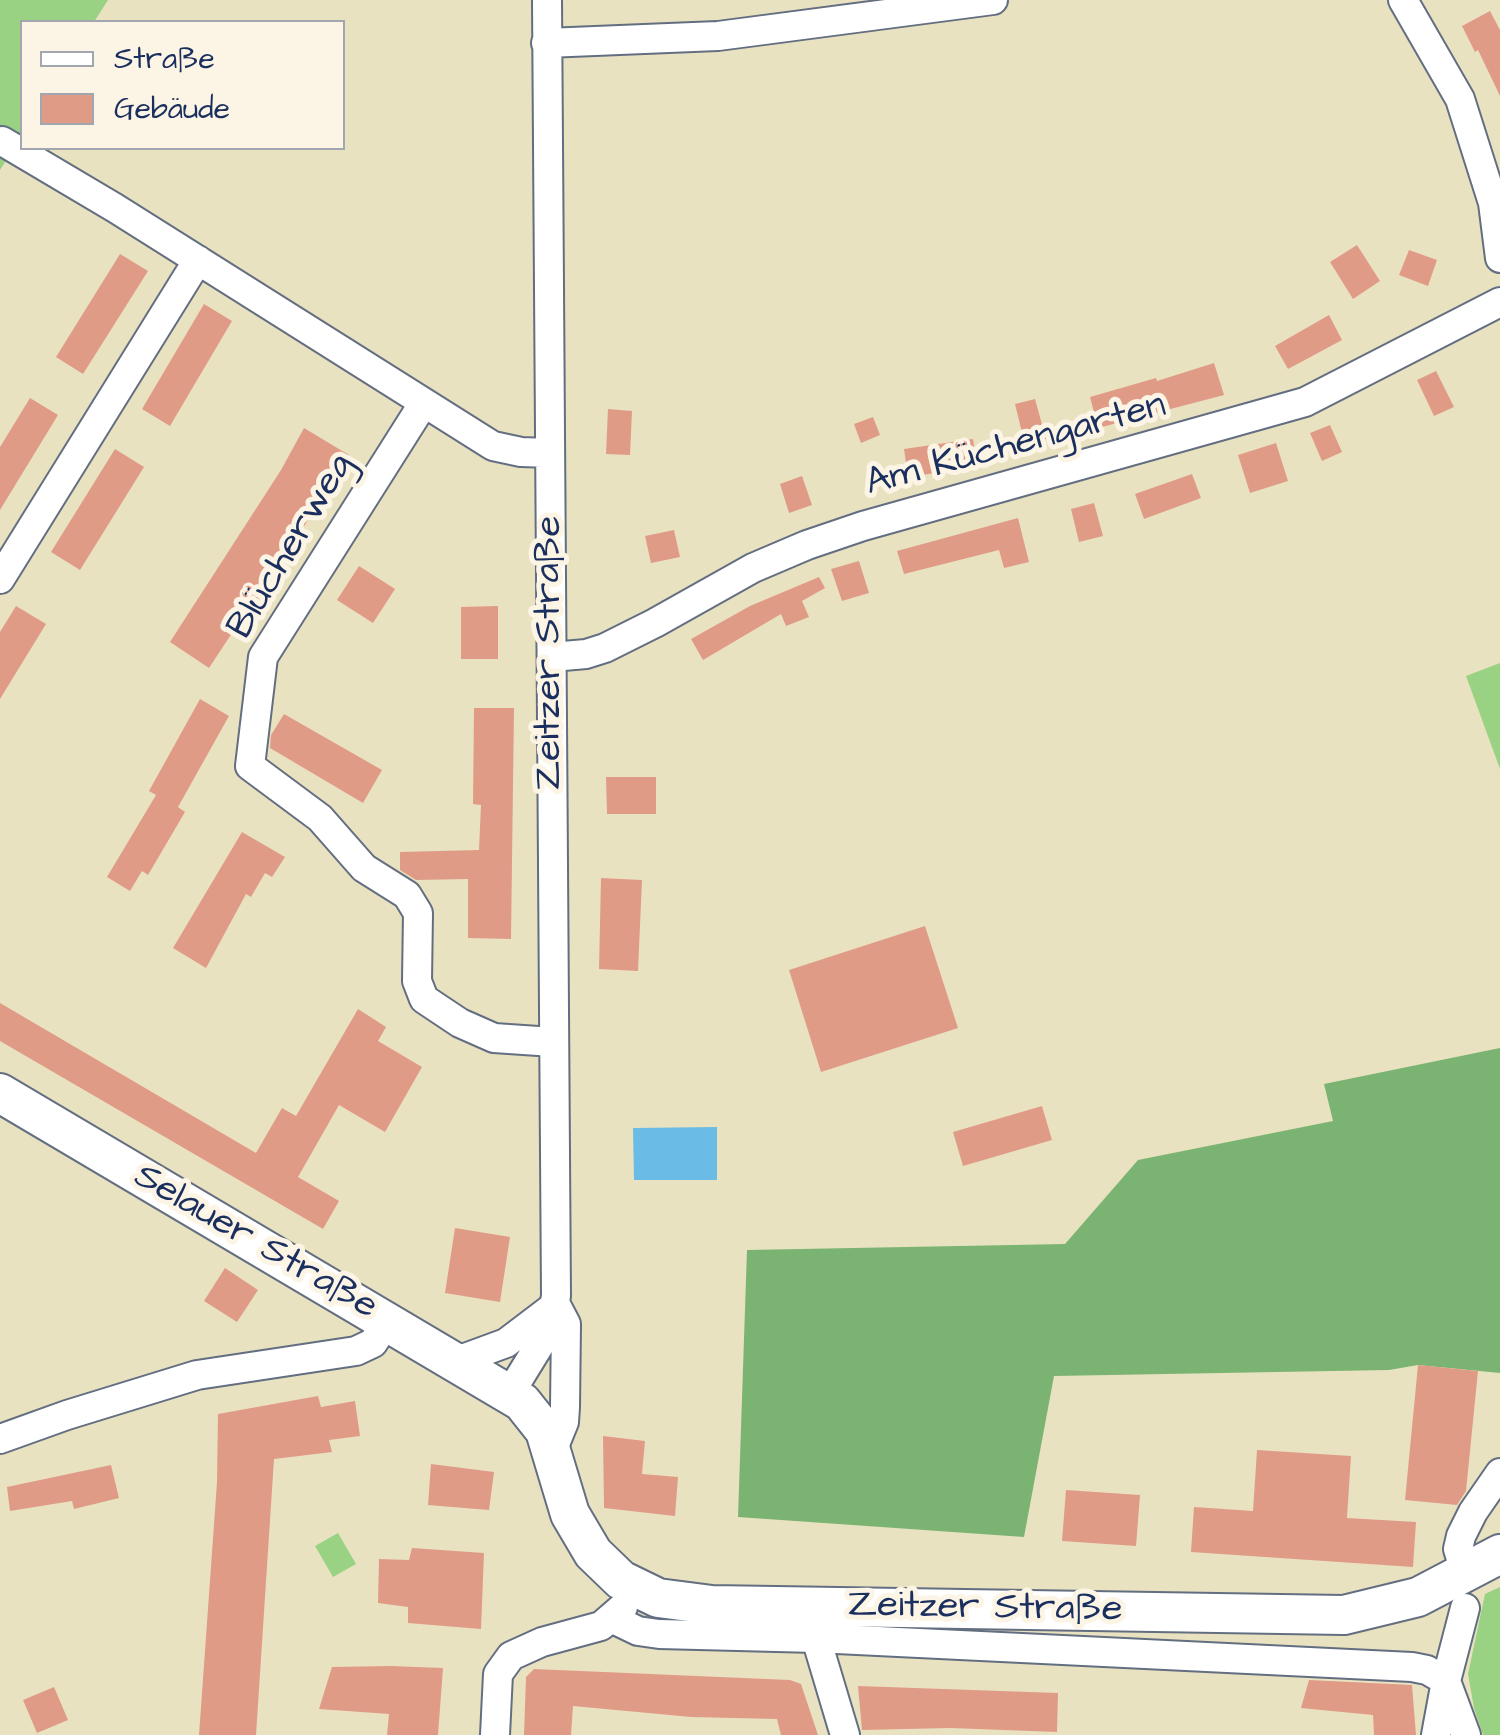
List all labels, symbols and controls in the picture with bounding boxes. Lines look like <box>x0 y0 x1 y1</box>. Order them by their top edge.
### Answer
legend <box>20 20 345 150</box>
text: Straße <box>114 38 215 80</box>
text: Gebäude <box>114 88 230 130</box>
street label: Am Küchengarten <box>861 384 1171 508</box>
street label: Blücherweg <box>219 446 365 648</box>
street label: Zeitzer Straße <box>528 516 574 790</box>
street label: Selauer Straße <box>125 1155 385 1331</box>
street label: Zeitzer Straße <box>847 1584 1123 1634</box>

